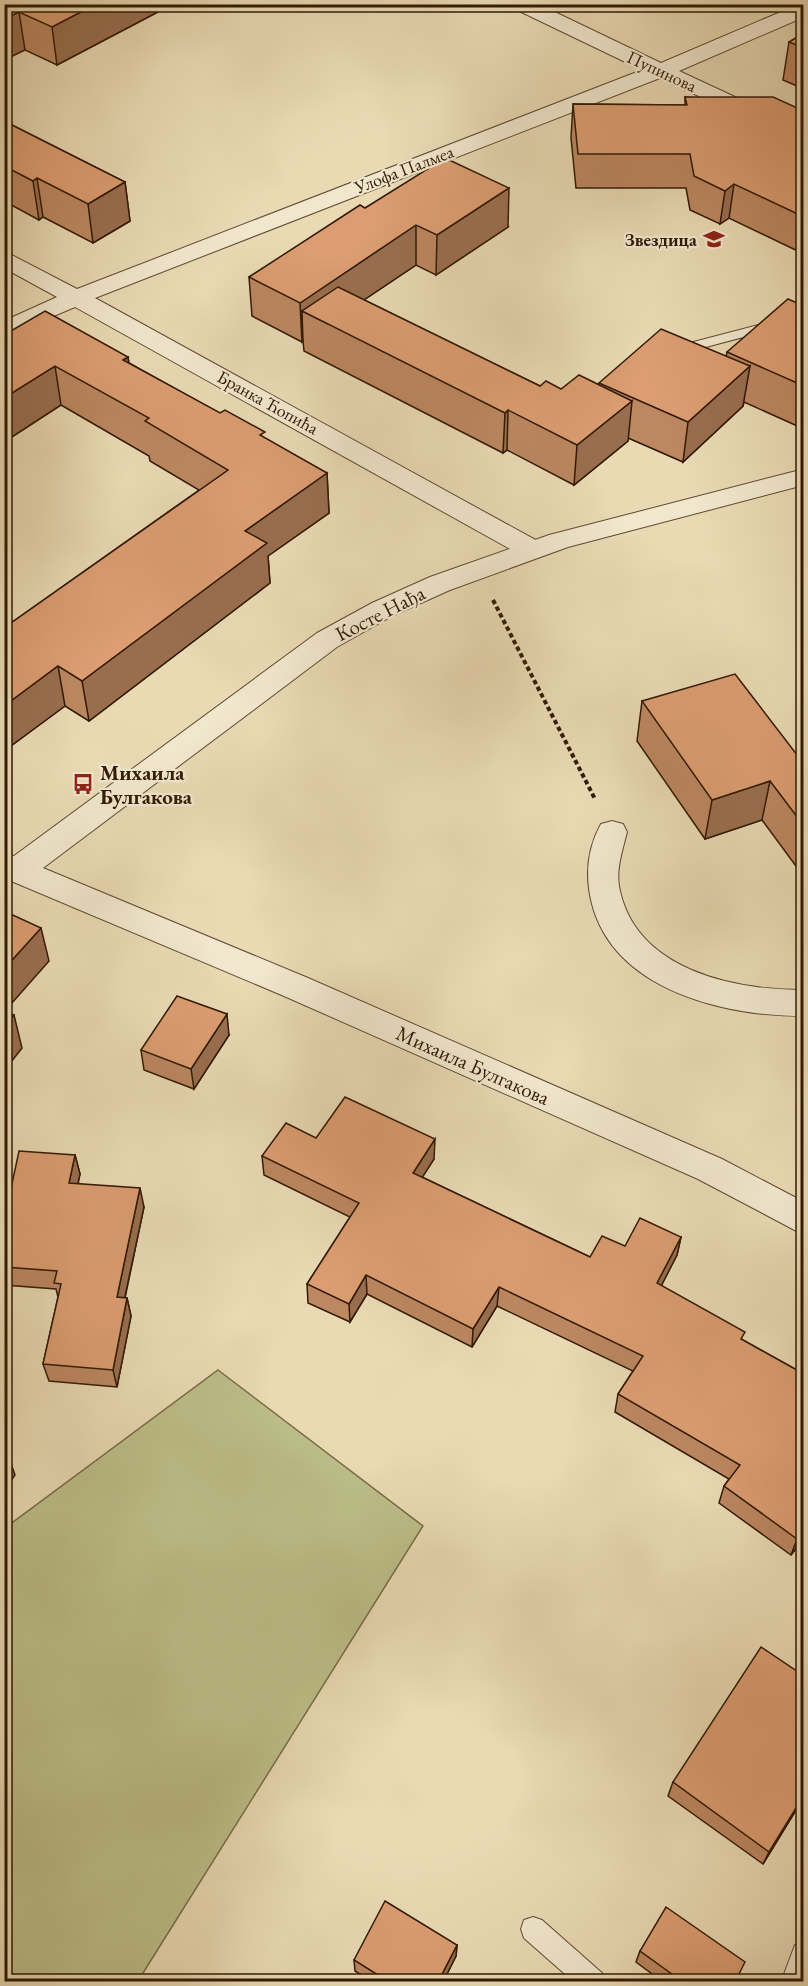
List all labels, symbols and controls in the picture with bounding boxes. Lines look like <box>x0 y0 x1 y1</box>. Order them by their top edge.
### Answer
street label: Пупинова <box>623 45 701 97</box>
street label: Улофа Палмеа <box>350 139 458 199</box>
school or university icon: Звездица <box>702 227 726 251</box>
place label: Звездица <box>625 228 697 251</box>
street label: Бранка Ћопића <box>213 365 323 440</box>
street label: Косте Нађа <box>330 579 430 647</box>
place label: Михаила Булгакова <box>100 759 193 810</box>
bus stop icon: Михаила Булгакова <box>71 772 95 796</box>
street label: Михаила Булгакова <box>392 1019 554 1111</box>

